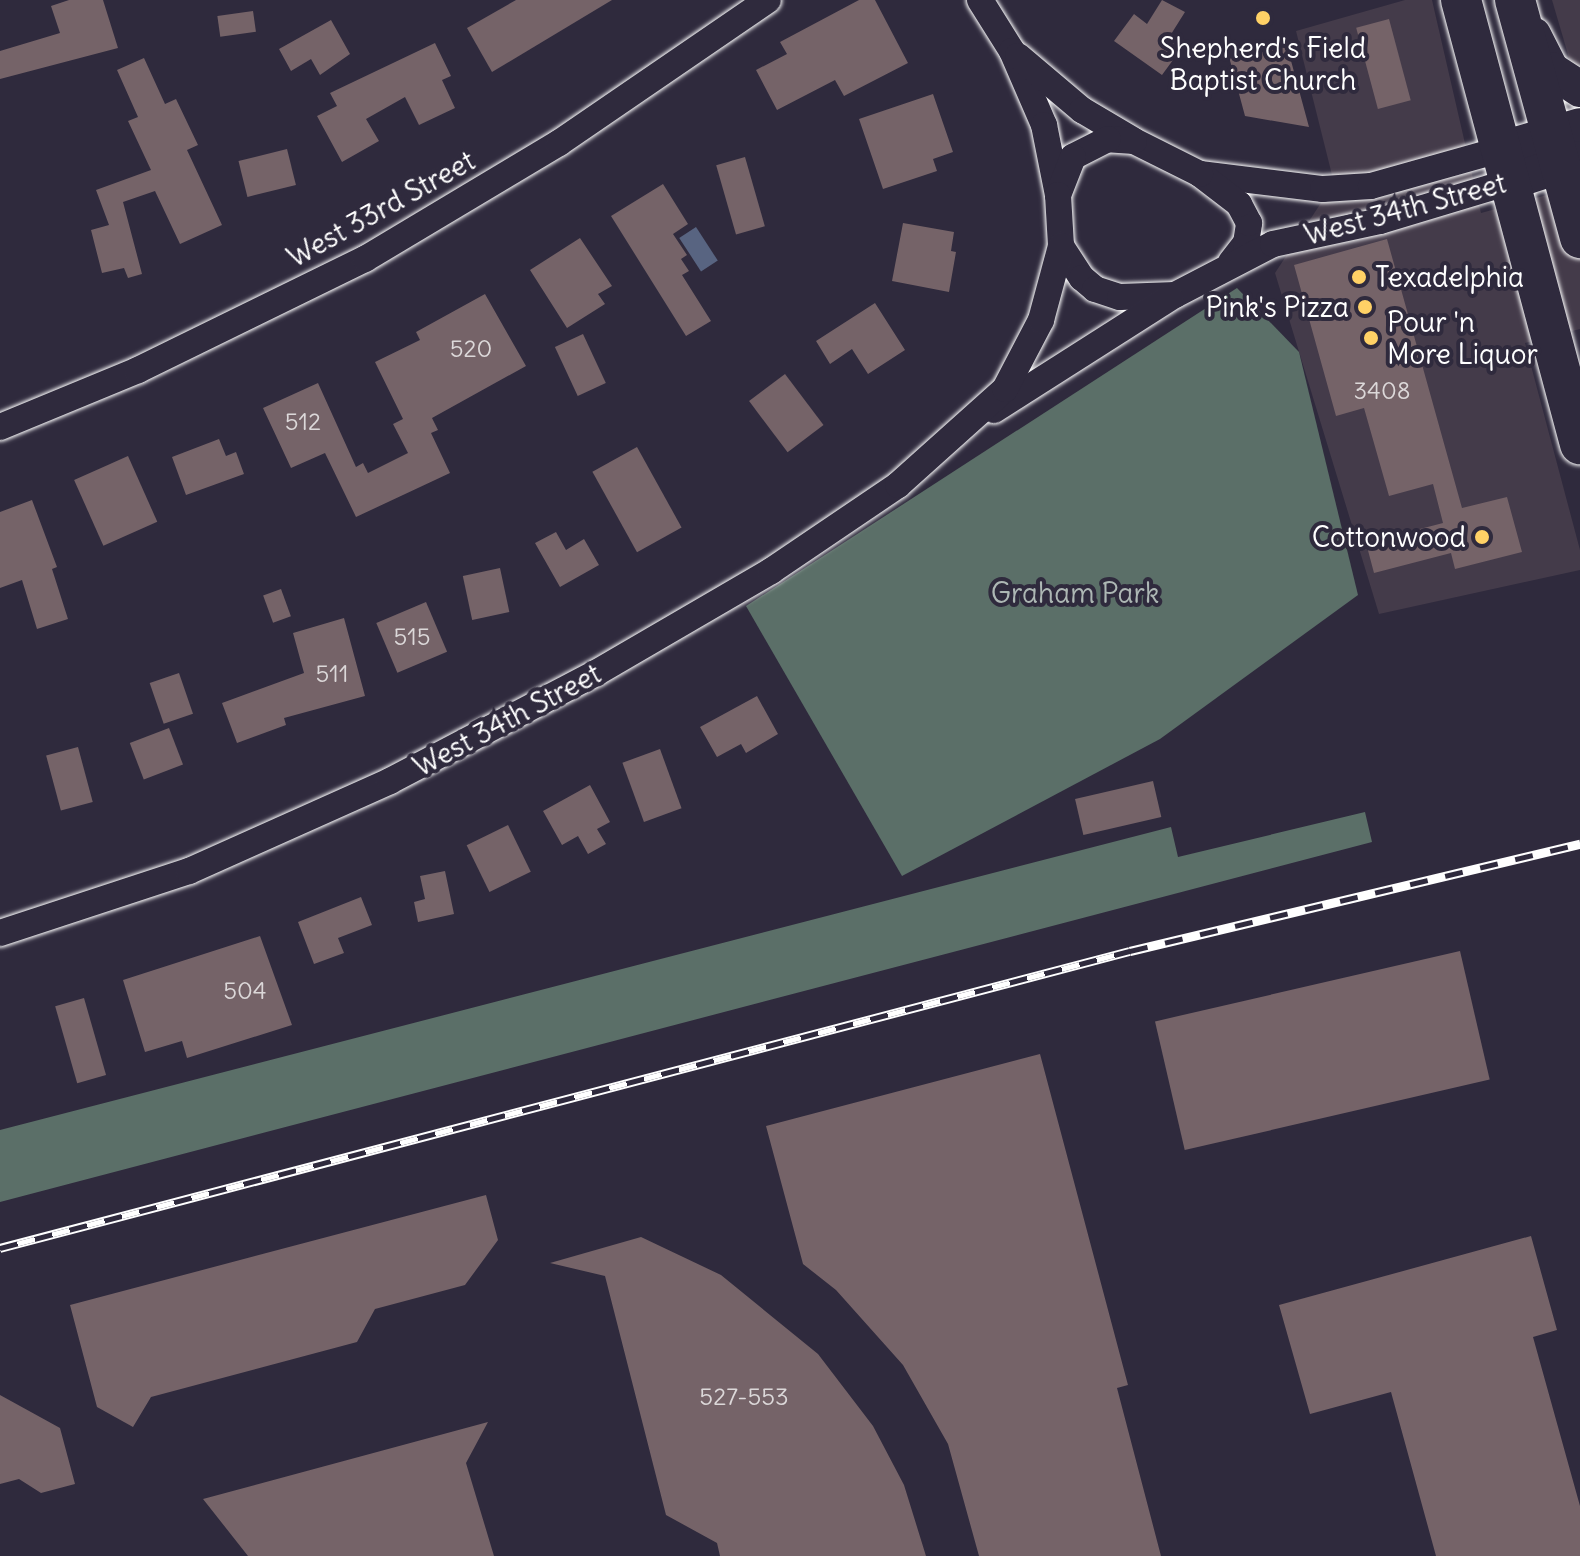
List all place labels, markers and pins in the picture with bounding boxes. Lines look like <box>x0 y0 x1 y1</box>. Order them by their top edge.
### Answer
marker: Shepherd's Field Baptist Church <box>1254 9 1272 27</box>
place label: Shepherd's Field Baptist Church <box>1160 31 1366 97</box>
place label: Texadelphia <box>1375 260 1524 294</box>
marker: Texadelphia <box>1350 268 1368 286</box>
place label: Pink's Pizza <box>1205 290 1349 324</box>
marker: Pink's Pizza <box>1356 298 1374 316</box>
place label: Pour 'n More Liquor <box>1387 305 1538 371</box>
marker: Pour 'n More Liquor <box>1362 329 1380 347</box>
place label: Cottonwood <box>1312 520 1466 554</box>
marker: Cottonwood <box>1473 528 1491 546</box>

